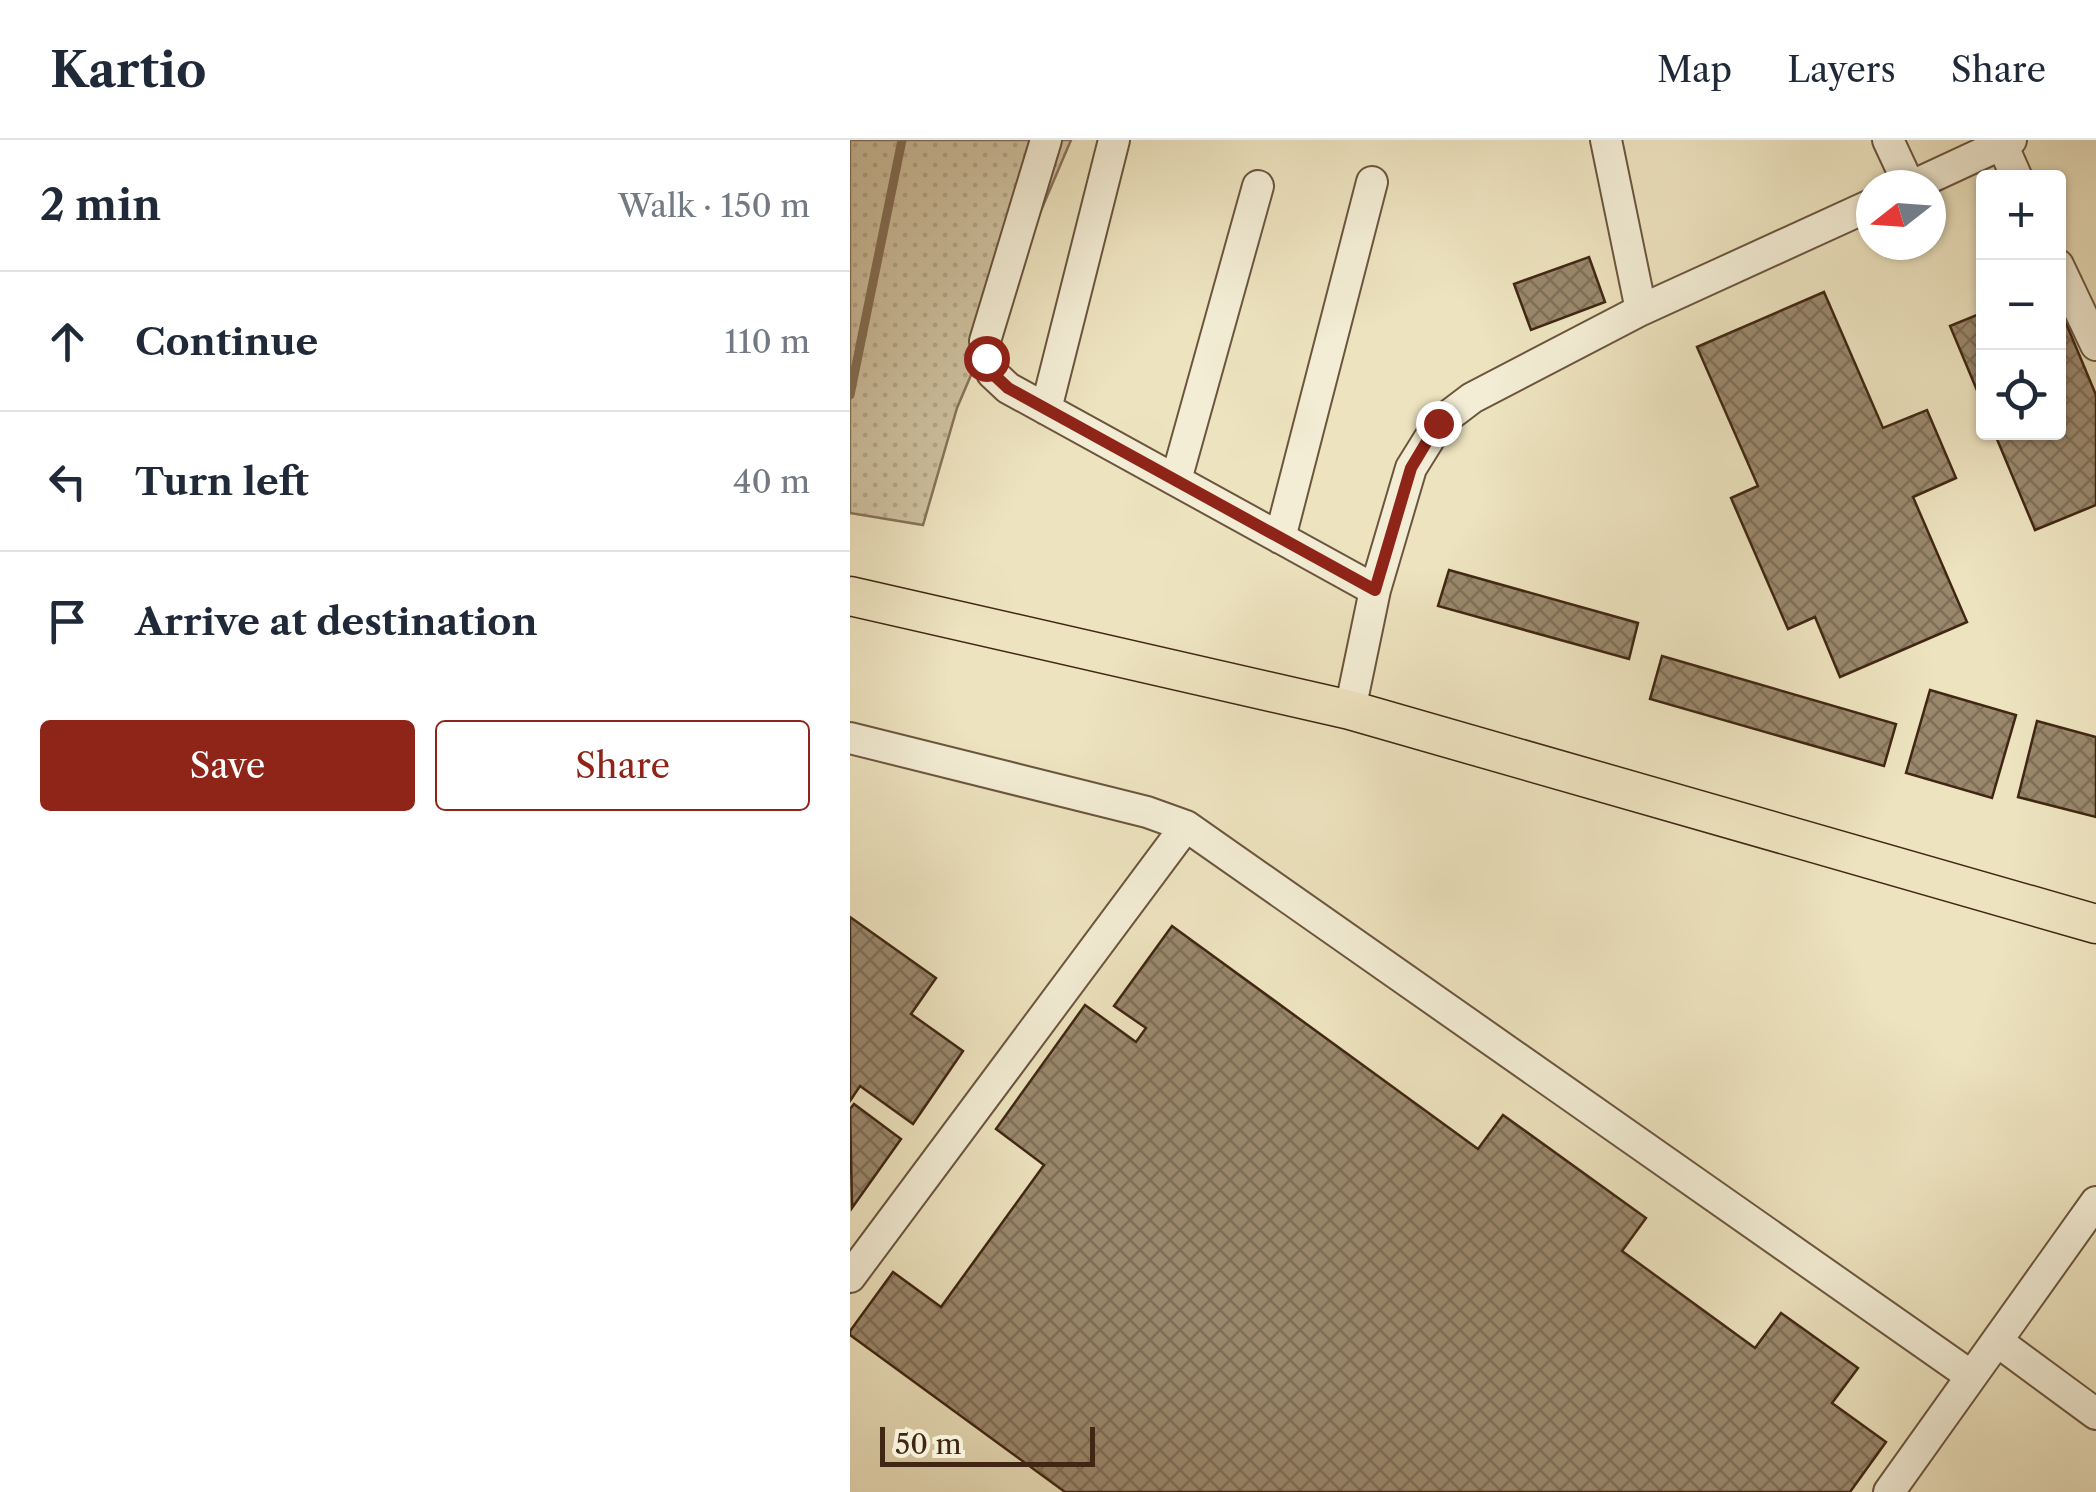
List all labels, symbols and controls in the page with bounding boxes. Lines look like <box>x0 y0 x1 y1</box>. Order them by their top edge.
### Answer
text: Kartio <box>50 40 207 99</box>
text: Map <box>1657 48 1732 91</box>
text: Layers <box>1787 48 1896 91</box>
text: Share <box>1951 48 2046 91</box>
north arrow <box>1856 170 1946 260</box>
map controls <box>1976 170 2066 440</box>
button: + <box>1976 170 2066 260</box>
text: 2 min <box>40 179 161 231</box>
text: Walk · 150 m <box>618 186 810 225</box>
button: − <box>1976 260 2066 350</box>
icon: ahead <box>40 314 95 369</box>
text: Continue <box>135 318 318 365</box>
text: 110 m <box>724 322 810 361</box>
route start <box>964 336 1010 382</box>
button: locate <box>1976 350 2066 440</box>
route end <box>1416 401 1462 447</box>
icon: left <box>40 454 95 509</box>
text: Turn left <box>135 458 309 505</box>
text: 40 m <box>733 462 810 501</box>
icon: arrive <box>40 594 95 649</box>
text: Arrive at destination <box>135 598 538 645</box>
button: Save <box>40 720 415 811</box>
button: Share <box>435 720 810 811</box>
scale bar <box>880 1422 1095 1466</box>
text: 50 m <box>895 1427 962 1461</box>

